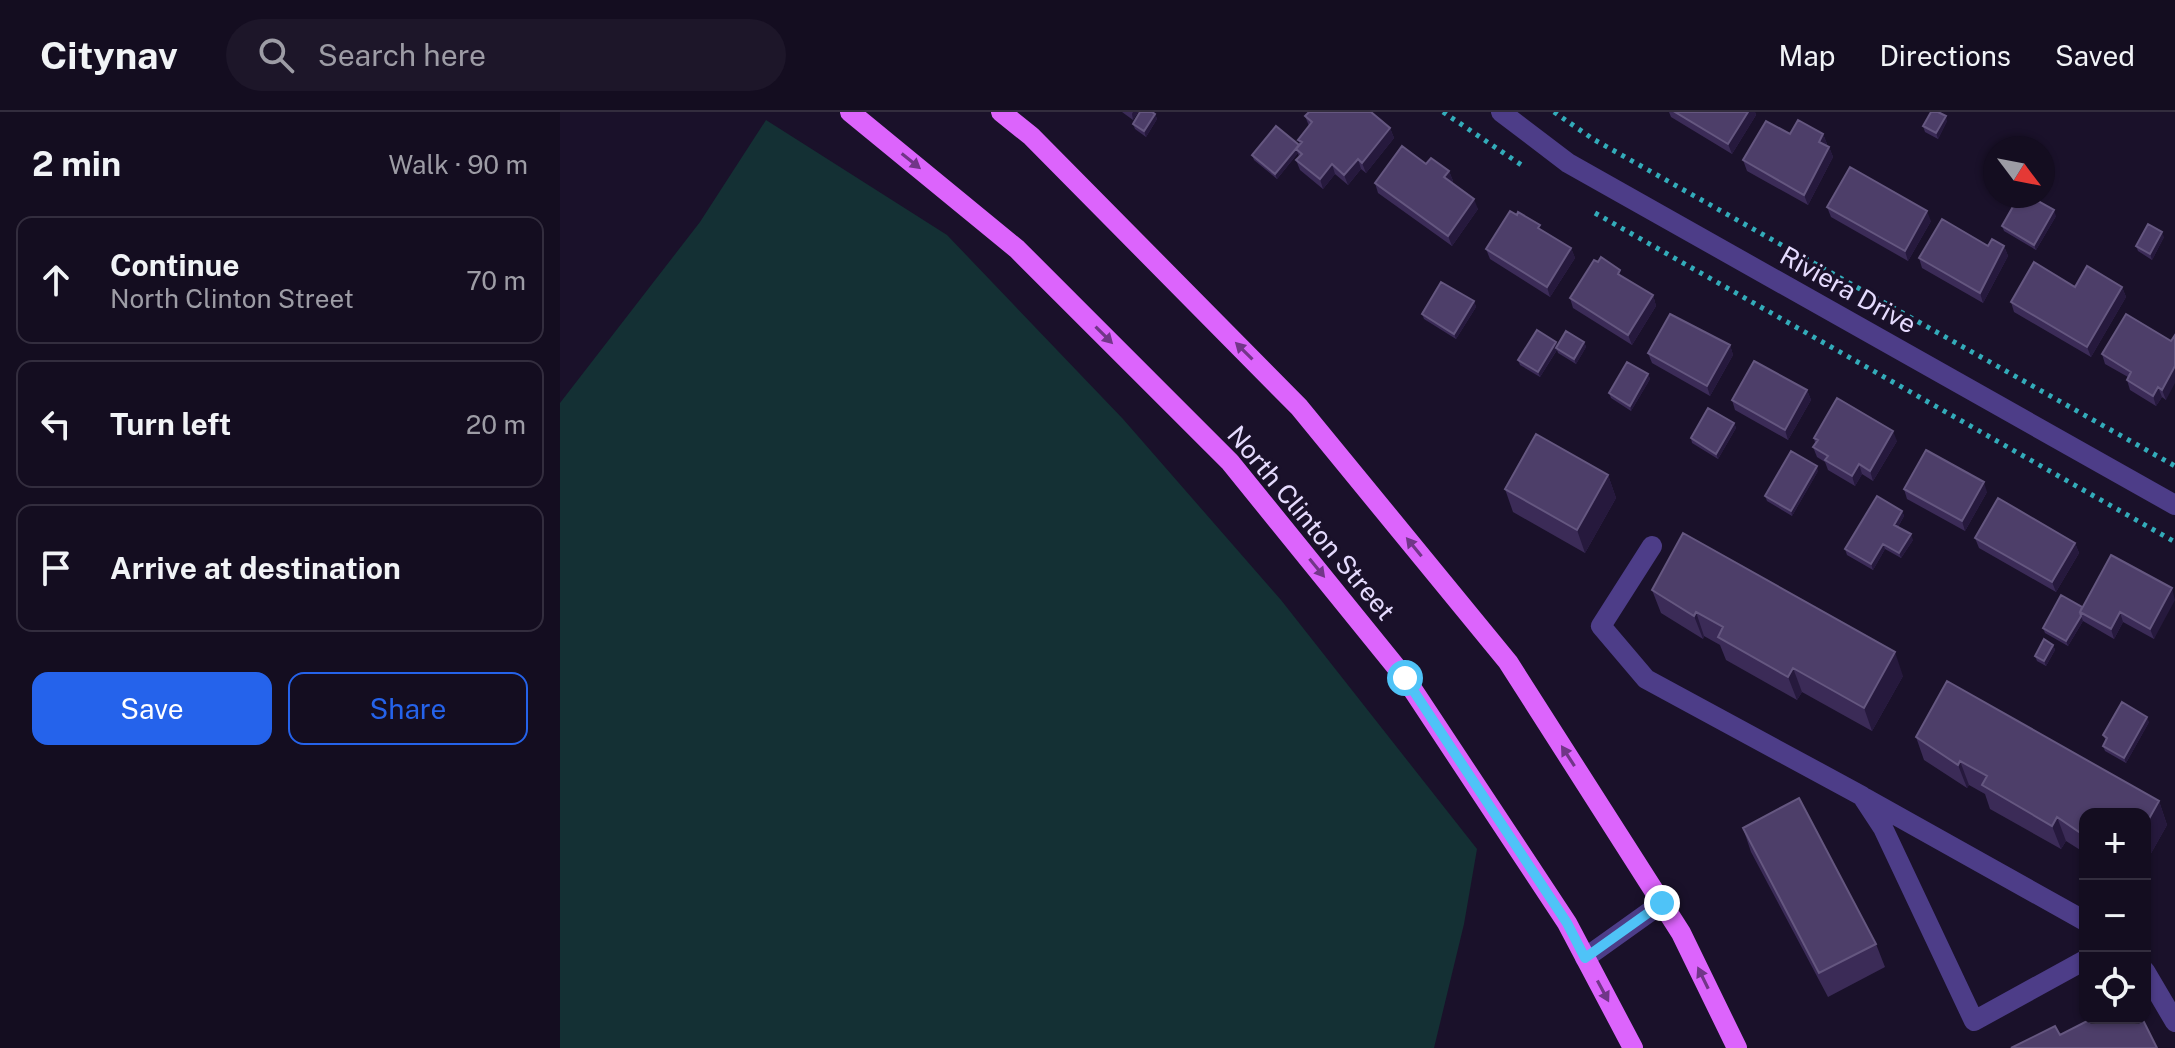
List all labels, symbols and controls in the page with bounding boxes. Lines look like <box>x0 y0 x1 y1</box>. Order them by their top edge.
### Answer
search box <box>226 19 786 91</box>
text: Citynav <box>40 33 178 78</box>
icon: search <box>254 33 298 77</box>
text: Search here <box>318 37 486 73</box>
text: Map <box>1779 39 1835 72</box>
text: Directions <box>1879 39 2011 72</box>
text: Saved <box>2055 39 2135 72</box>
north arrow <box>1983 136 2055 208</box>
text: 2 min <box>32 144 121 184</box>
text: Walk · 90 m <box>388 149 528 180</box>
one-way arrow <box>900 153 921 170</box>
street label: Riviera Drive <box>1775 239 1922 340</box>
text: Continue <box>110 247 240 283</box>
icon: ahead <box>34 258 78 302</box>
text: 70 m <box>466 265 526 296</box>
text: North Clinton Street <box>110 283 354 314</box>
one-way arrow <box>1094 325 1113 344</box>
one-way arrow <box>1235 342 1254 361</box>
icon: left <box>34 402 78 446</box>
text: Turn left <box>110 406 231 442</box>
text: 20 m <box>466 409 526 440</box>
street label: North Clinton Street <box>1221 419 1402 626</box>
one-way arrow <box>1406 537 1423 557</box>
icon: arrive <box>34 546 78 590</box>
text: Arrive at destination <box>110 550 401 586</box>
one-way arrow <box>1308 558 1324 578</box>
route start <box>1387 660 1423 696</box>
button: Save <box>32 672 272 745</box>
button: Share <box>288 672 528 745</box>
one-way arrow <box>1561 745 1575 767</box>
map controls <box>2079 808 2151 1024</box>
button: + <box>2079 808 2151 880</box>
button: − <box>2079 880 2151 952</box>
route end <box>1644 885 1680 921</box>
button: locate <box>2079 952 2151 1024</box>
one-way arrow <box>1696 966 1710 990</box>
one-way arrow <box>1597 980 1610 1003</box>

